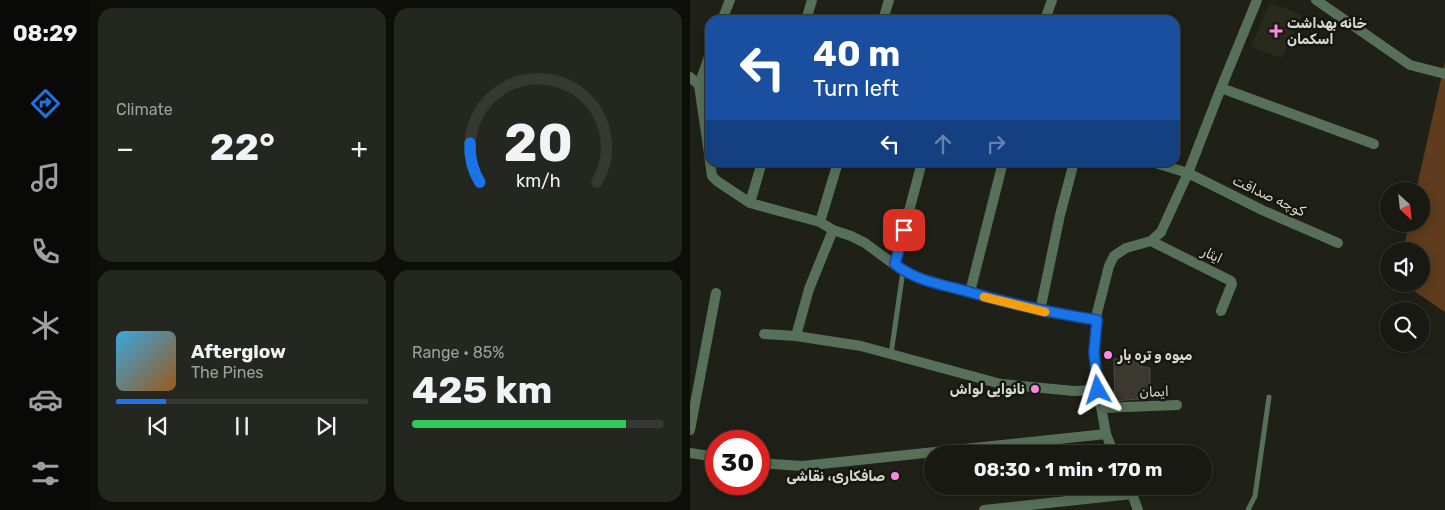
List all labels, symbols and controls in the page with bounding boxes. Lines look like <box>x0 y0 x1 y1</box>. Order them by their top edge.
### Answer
place label: خانه بهداشت اسکمان <box>1287 15 1367 48</box>
text: 08:29 <box>13 20 77 47</box>
marker: خانه بهداشت اسکمان <box>1269 24 1283 38</box>
text: 40 m <box>813 33 900 75</box>
icon: left <box>730 35 795 100</box>
text: Turn left <box>813 75 899 102</box>
icon: directions <box>28 86 63 121</box>
text: Climate <box>116 100 173 119</box>
text: 20 <box>503 112 573 174</box>
text: 22° <box>210 124 275 170</box>
icon: left <box>876 130 904 158</box>
icon: ahead <box>929 130 957 158</box>
icon: right <box>982 130 1010 158</box>
text: − <box>116 132 134 165</box>
text: + <box>351 132 368 165</box>
icon: music <box>28 160 63 195</box>
text: km/h <box>516 170 560 191</box>
street label: کوچه صداقت <box>1230 172 1309 221</box>
north arrow <box>1380 182 1430 232</box>
map controls <box>1380 182 1430 352</box>
pin <box>883 209 925 251</box>
icon: arrive <box>890 216 918 244</box>
icon: phone <box>28 234 63 269</box>
street label: ایثار <box>1198 242 1225 267</box>
button: sound <box>1380 242 1430 292</box>
button: search <box>1380 302 1430 352</box>
icon: climate <box>28 308 63 343</box>
text: Afterglow <box>191 340 286 363</box>
text: Range · 85% <box>412 343 505 362</box>
place label: میوه و تره بار <box>1117 347 1192 364</box>
marker: میوه و تره بار <box>1102 349 1114 361</box>
text: The Pines <box>191 363 264 382</box>
position arrow <box>1071 363 1123 415</box>
text: 425 km <box>412 367 552 413</box>
place label: نانوایی لواش <box>950 381 1025 398</box>
icon: car <box>28 382 63 417</box>
marker: نانوایی لواش <box>1029 383 1041 395</box>
street label: ایمان <box>1139 383 1169 401</box>
icon: previous <box>144 412 172 440</box>
icon: pause <box>228 412 256 440</box>
icon: next <box>312 412 340 440</box>
speed limit sign: 30 <box>705 430 770 495</box>
icon: filters <box>28 456 63 491</box>
text: 08:30 · 1 min · 170 m <box>974 458 1162 481</box>
place label: صافکاری، نقاشی <box>786 468 885 485</box>
marker: صافکاری، نقاشی <box>889 470 901 482</box>

